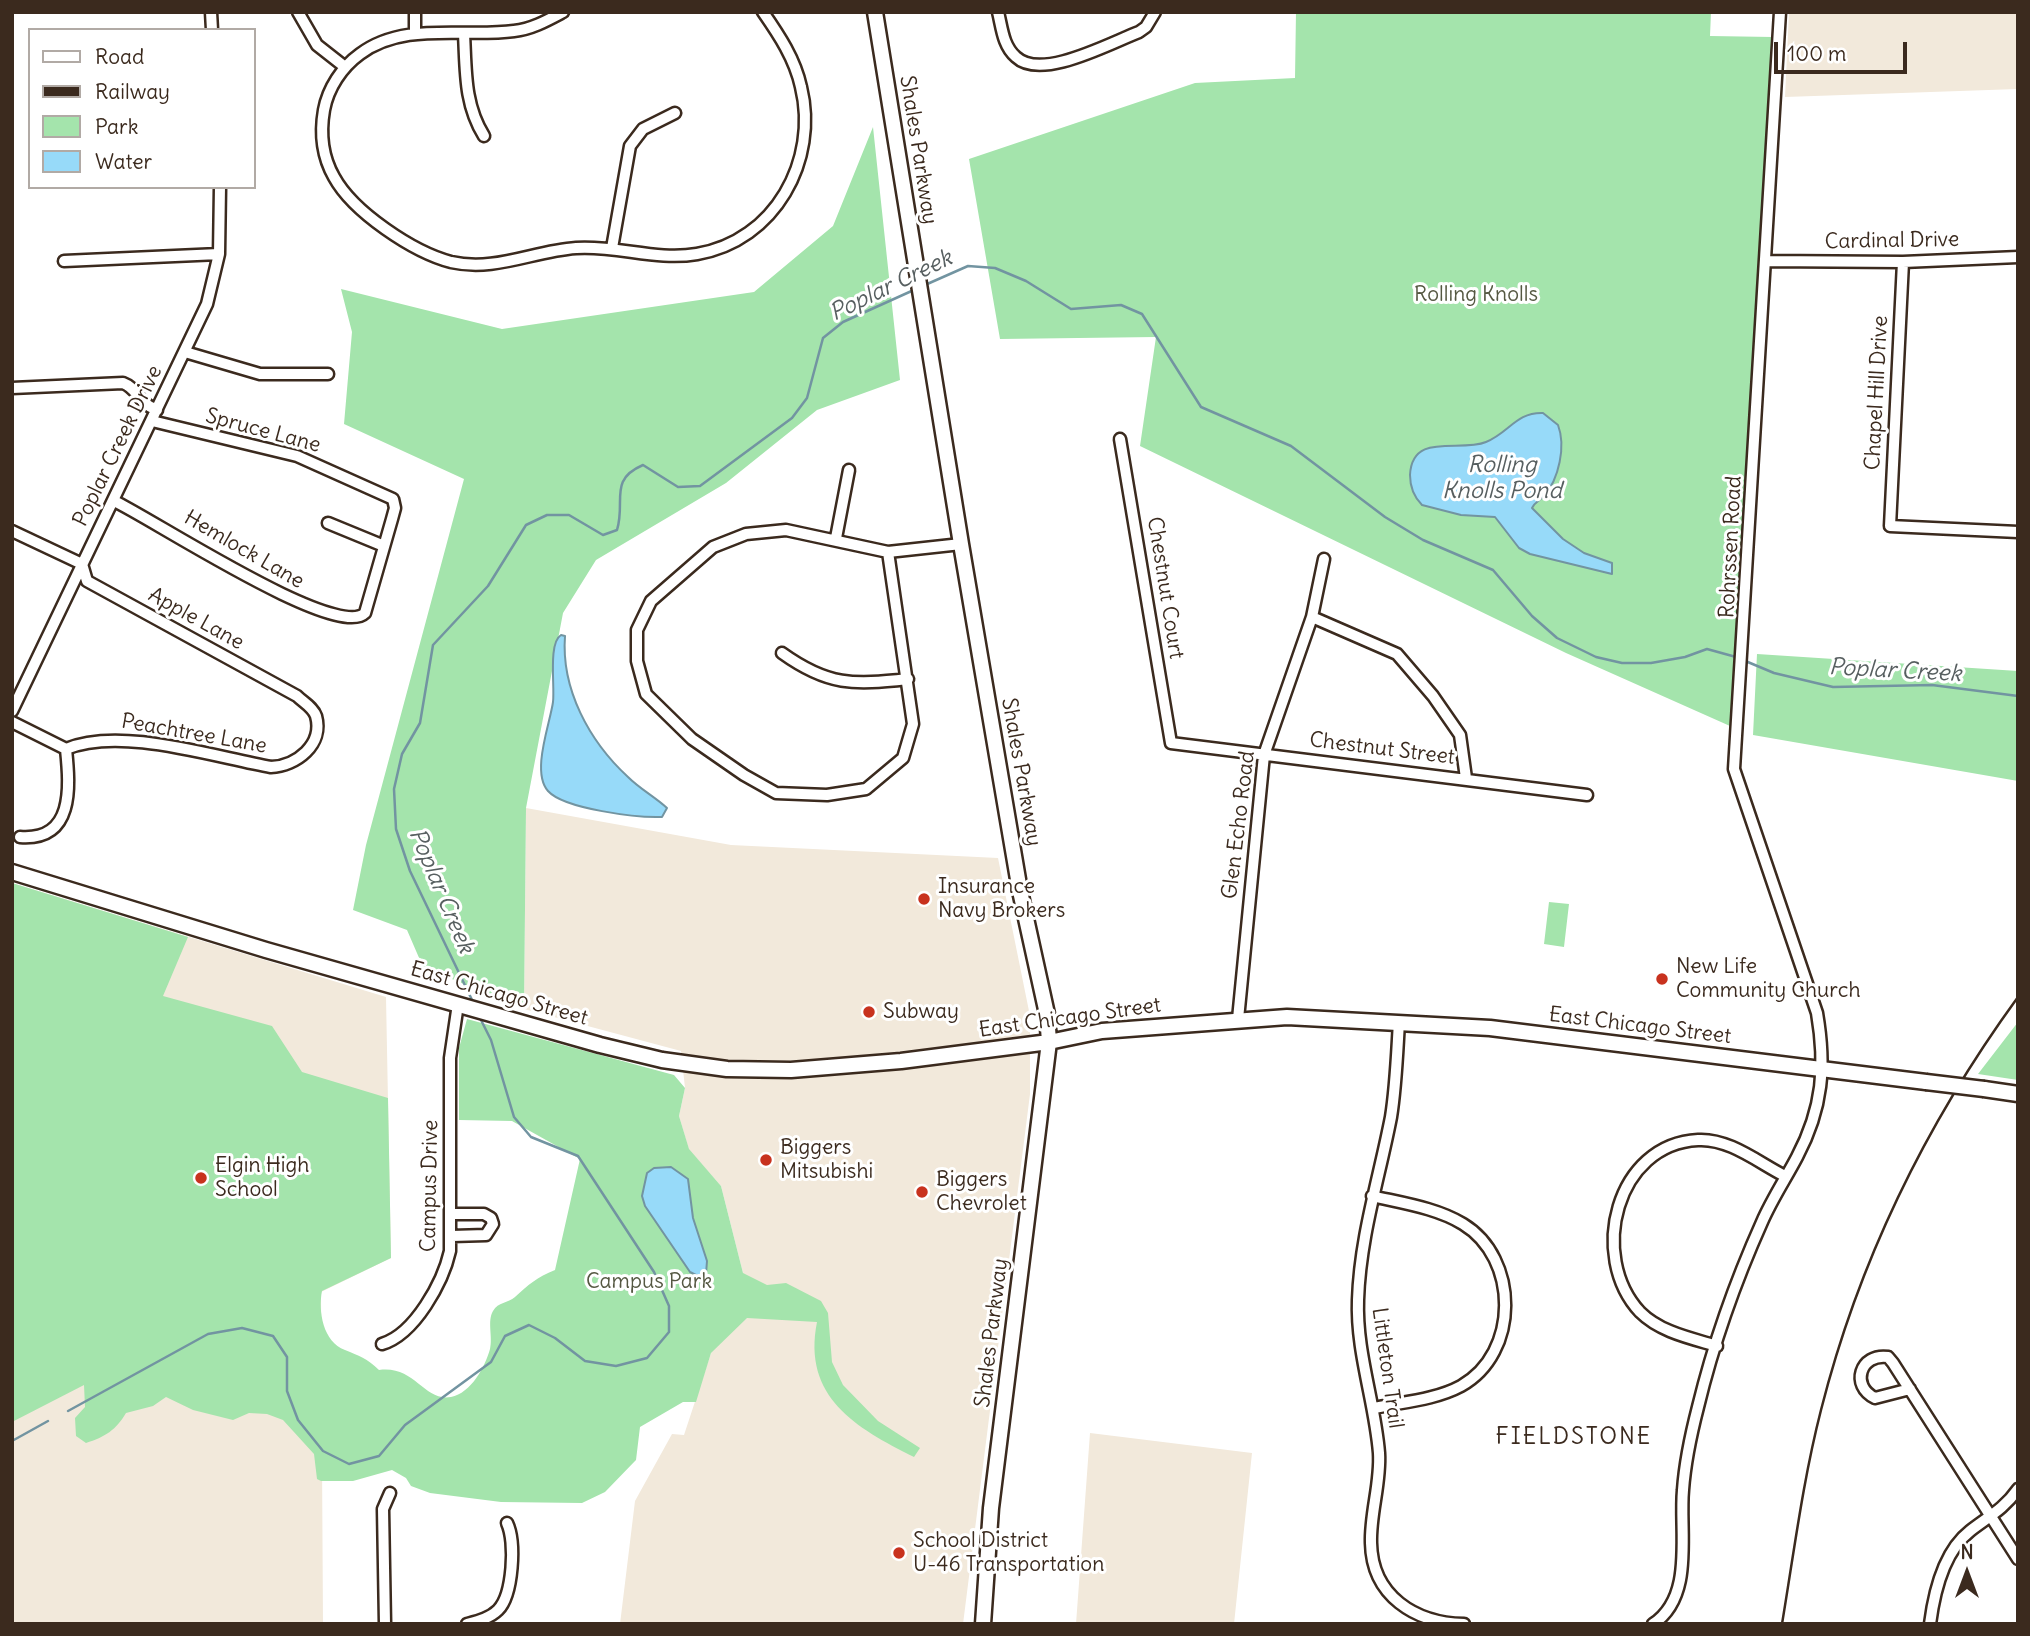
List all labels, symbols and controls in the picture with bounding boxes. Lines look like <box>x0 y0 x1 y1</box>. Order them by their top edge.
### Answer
legend <box>28 28 256 189</box>
scale bar <box>1778 28 1911 72</box>
text: 100 m <box>1787 40 1846 67</box>
text: Road <box>95 43 144 70</box>
street label: Shales Parkway <box>894 74 942 226</box>
text: Railway <box>95 78 170 105</box>
text: Park <box>95 113 138 140</box>
text: Water <box>95 148 152 175</box>
street label: Cardinal Drive <box>1825 227 1959 255</box>
water label: Poplar Creek <box>825 245 957 327</box>
park label: Rolling Knolls <box>1414 282 1538 308</box>
street label: Chapel Hill Drive <box>1860 315 1894 471</box>
street label: Poplar Creek Drive <box>68 361 168 531</box>
street label: Spruce Lane <box>203 404 323 458</box>
water label: Rolling Knolls Pond <box>1442 451 1562 505</box>
street label: Rohrssen Road <box>1715 475 1747 619</box>
street label: Hemlock Lane <box>180 506 308 594</box>
street label: Chestnut Court <box>1141 515 1189 661</box>
street label: Apple Lane <box>144 582 248 656</box>
water label: Poplar Creek <box>1828 654 1962 688</box>
street label: Shales Parkway <box>996 696 1046 848</box>
street label: Peachtree Lane <box>119 709 269 759</box>
street label: Chestnut Street <box>1308 728 1456 770</box>
street label: Glen Echo Road <box>1217 749 1261 901</box>
water label: Poplar Creek <box>402 825 480 957</box>
place label: Insurance Navy Brokers <box>938 874 1065 924</box>
marker: Insurance Navy Brokers <box>916 891 932 907</box>
place label: New Life Community Church <box>1676 954 1861 1004</box>
street label: East Chicago Street <box>407 957 591 1031</box>
marker: New Life Community Church <box>1654 971 1670 987</box>
street label: East Chicago Street <box>977 993 1163 1043</box>
place label: Subway <box>883 999 959 1025</box>
street label: East Chicago Street <box>1548 1002 1732 1050</box>
marker: Subway <box>861 1004 877 1020</box>
street label: Campus Drive <box>416 1120 444 1252</box>
place label: Biggers Mitsubishi <box>780 1135 873 1185</box>
marker: Biggers Mitsubishi <box>758 1152 774 1168</box>
place label: Elgin High School <box>215 1153 309 1203</box>
place label: Biggers Chevrolet <box>936 1167 1027 1217</box>
marker: Elgin High School <box>193 1170 209 1186</box>
marker: Biggers Chevrolet <box>914 1184 930 1200</box>
street label: Shales Parkway <box>970 1257 1014 1409</box>
park label: Campus Park <box>586 1269 712 1295</box>
street label: Littleton Trail <box>1366 1306 1408 1430</box>
district label: FIELDSTONE <box>1497 1423 1651 1451</box>
place label: School District U-46 Transportation <box>913 1528 1104 1578</box>
north arrow <box>1932 1538 2002 1608</box>
text: N <box>1960 1540 1974 1564</box>
marker: School District U-46 Transportation <box>891 1545 907 1561</box>

